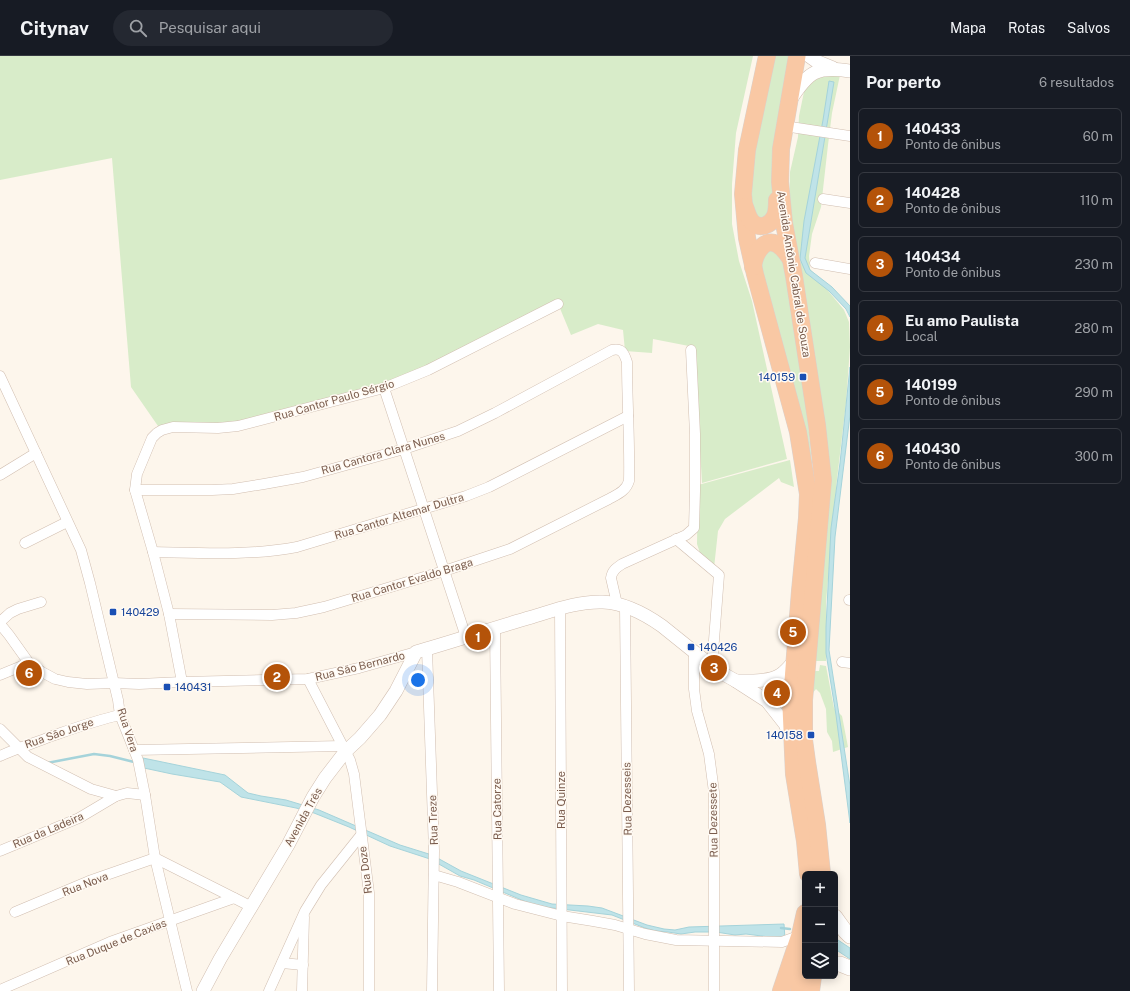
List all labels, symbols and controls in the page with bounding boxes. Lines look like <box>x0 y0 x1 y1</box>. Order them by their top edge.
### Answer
search box <box>113 10 393 46</box>
text: Citynav <box>20 17 89 39</box>
icon: search <box>127 17 149 39</box>
text: Pesquisar aqui <box>159 19 261 36</box>
text: Mapa <box>950 20 986 36</box>
text: Rotas <box>1008 20 1045 36</box>
text: Salvos <box>1067 20 1110 36</box>
text: Por perto <box>866 72 941 92</box>
text: 6 resultados <box>1039 75 1114 90</box>
text: 140433 <box>905 120 961 137</box>
text: 1 <box>877 129 883 144</box>
text: 60 m <box>1083 129 1113 144</box>
text: Ponto de ônibus <box>905 137 1001 152</box>
text: 140428 <box>905 184 960 201</box>
street label: Avenida Antônio Cabral de Souza <box>775 190 813 358</box>
text: 2 <box>876 193 884 208</box>
text: 110 m <box>1080 193 1113 208</box>
text: Ponto de ônibus <box>905 201 1001 216</box>
text: 140434 <box>905 248 960 265</box>
text: 3 <box>876 257 884 272</box>
text: 230 m <box>1075 257 1113 272</box>
text: Ponto de ônibus <box>905 265 1001 280</box>
text: Eu amo Paulista <box>905 312 1019 329</box>
text: 4 <box>876 321 884 336</box>
text: 280 m <box>1075 321 1113 336</box>
text: Local <box>905 329 938 344</box>
place label: 140159 <box>758 371 795 383</box>
marker: 140159 <box>798 372 808 382</box>
text: 140199 <box>905 376 957 393</box>
street label: Rua Cantor Paulo Sérgio <box>273 377 395 423</box>
text: 5 <box>876 385 884 400</box>
text: 290 m <box>1075 385 1113 400</box>
text: Ponto de ônibus <box>905 393 1001 408</box>
street label: Rua Cantora Clara Nunes <box>320 429 447 476</box>
text: 140430 <box>905 440 960 457</box>
text: 6 <box>876 449 884 464</box>
text: 300 m <box>1075 449 1113 464</box>
text: Ponto de ônibus <box>905 457 1001 472</box>
street label: Rua Cantor Altemar Dultra <box>333 491 465 541</box>
street label: Rua Cantor Evaldo Braga <box>350 556 474 604</box>
place label: 140429 <box>121 606 160 618</box>
marker: 140429 <box>108 607 118 617</box>
pin: 5 <box>780 617 806 647</box>
pin: 1 <box>465 622 491 652</box>
place label: 140426 <box>699 641 738 653</box>
marker: 140426 <box>686 642 696 652</box>
street label: Rua São Bernardo <box>314 649 406 683</box>
pin: 3 <box>701 653 727 683</box>
pin: 6 <box>16 658 42 688</box>
pin: 2 <box>264 662 290 692</box>
your location <box>408 670 428 690</box>
pin: 4 <box>764 678 790 708</box>
place label: 140431 <box>175 681 211 693</box>
marker: 140431 <box>162 682 172 692</box>
street label: Rua Vera <box>115 706 141 754</box>
street label: Rua São Jorge <box>23 716 95 750</box>
place label: 140158 <box>766 729 803 741</box>
marker: 140158 <box>806 730 816 740</box>
street label: Rua Dezesseis <box>620 762 634 836</box>
street label: Rua Quinze <box>555 771 567 829</box>
street label: Rua Catorze <box>490 778 504 840</box>
street label: Rua Dezessete <box>706 782 720 858</box>
street label: Avenida Três <box>282 785 324 848</box>
street label: Rua Treze <box>426 795 440 845</box>
street label: Rua da Ladeira <box>11 810 85 850</box>
street label: Rua Doze <box>356 846 374 894</box>
street label: Rua Nova <box>60 870 110 898</box>
map controls <box>802 871 838 979</box>
button: + <box>802 871 838 907</box>
button: − <box>802 907 838 943</box>
street label: Rua Duque de Caxias <box>64 916 168 968</box>
button: layers <box>802 943 838 979</box>

